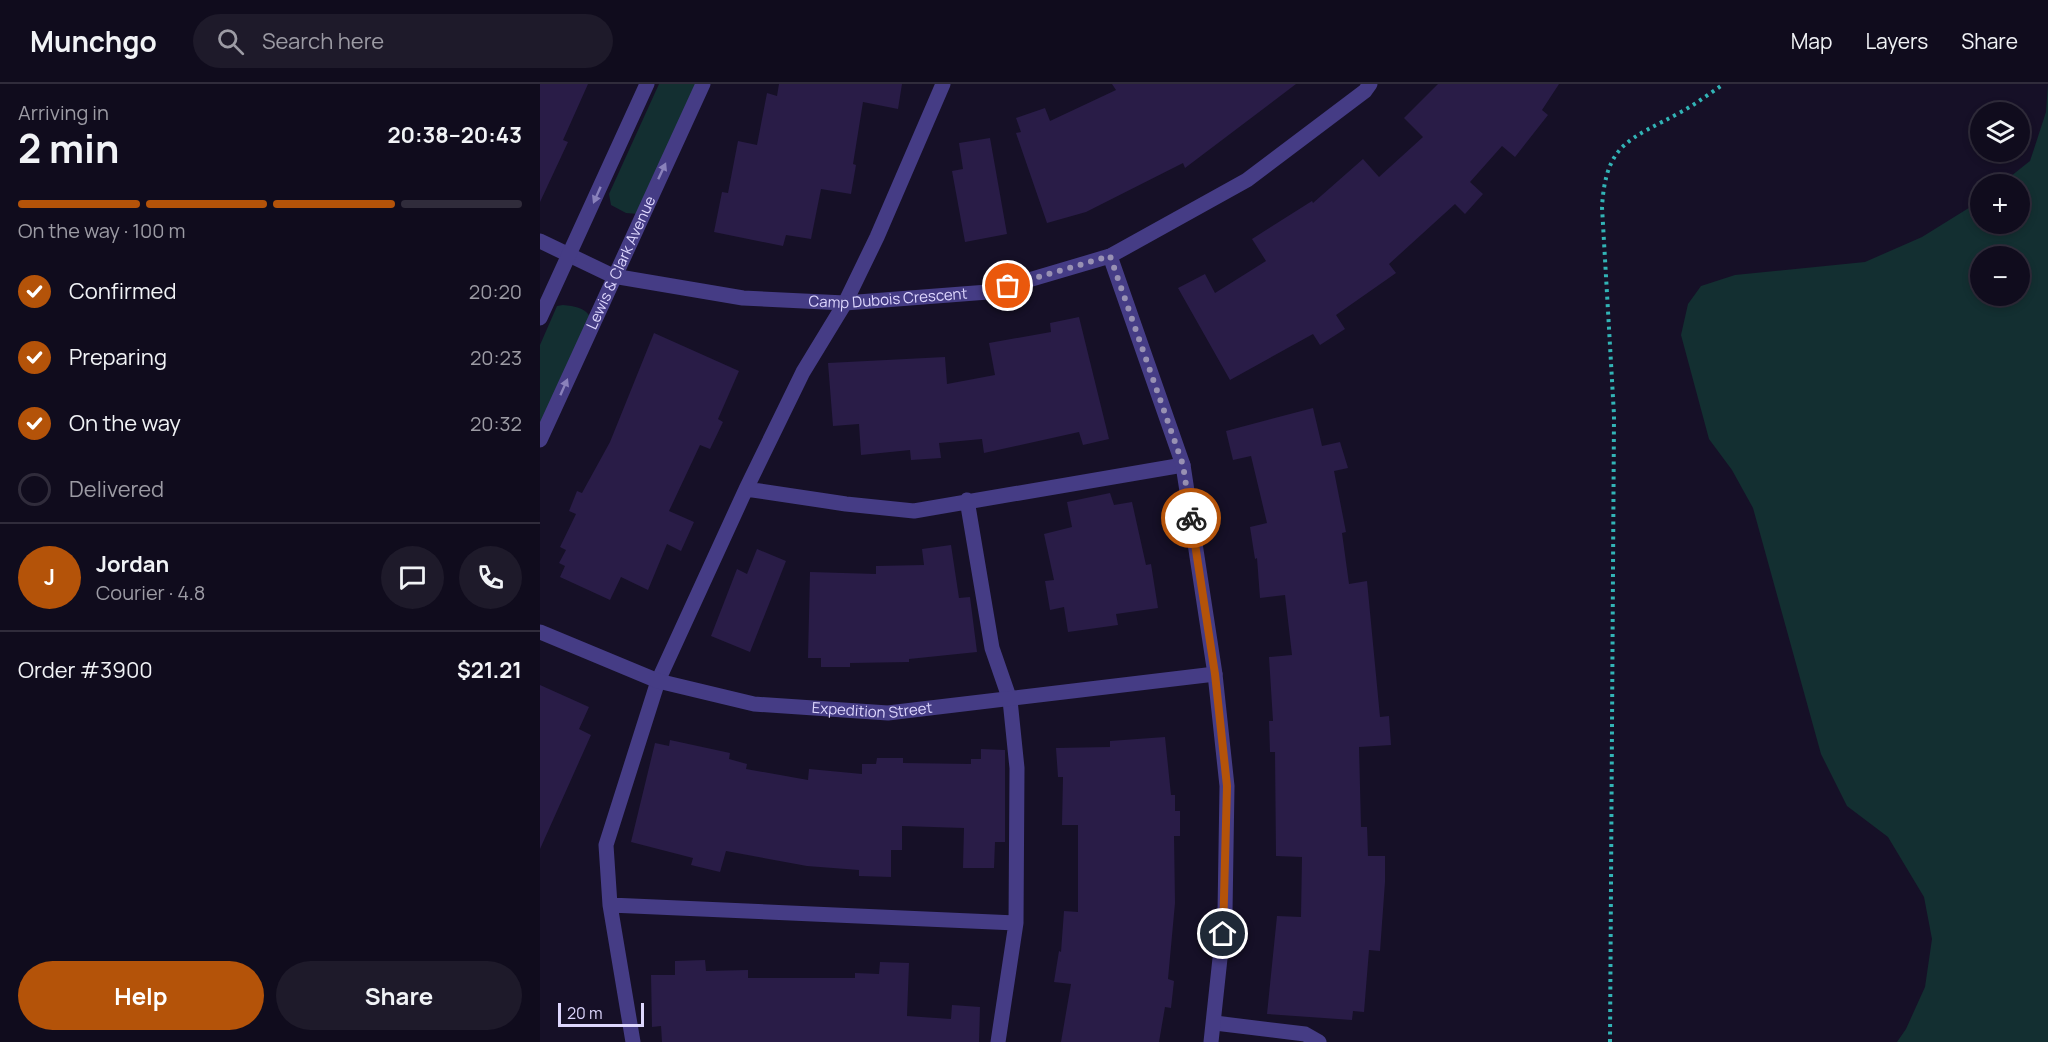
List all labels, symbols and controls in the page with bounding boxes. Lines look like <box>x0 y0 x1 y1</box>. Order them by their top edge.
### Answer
search box <box>193 14 613 68</box>
text: Munchgo <box>30 22 157 60</box>
icon: search <box>214 25 247 58</box>
text: Search here <box>262 26 384 56</box>
text: Map <box>1791 27 1832 55</box>
text: Layers <box>1865 27 1928 55</box>
text: Share <box>1961 27 2018 55</box>
text: Arriving in <box>18 99 109 126</box>
map controls <box>1970 102 2030 306</box>
button: layers <box>1970 102 2030 162</box>
text: 20:38–20:43 <box>387 120 522 150</box>
text: 2 min <box>18 121 119 175</box>
one-way arrow <box>658 163 667 180</box>
button: + <box>1970 174 2030 234</box>
one-way arrow <box>592 186 602 204</box>
street label: Lewis & Clark Avenue <box>581 192 660 333</box>
text: On the way · 100 m <box>18 217 185 244</box>
button: − <box>1970 246 2030 306</box>
pin <box>982 260 1033 311</box>
icon: bag <box>991 269 1024 302</box>
icon: check <box>18 275 51 308</box>
text: Confirmed <box>69 276 177 306</box>
text: 20:20 <box>469 278 522 305</box>
street label: Camp Dubois Crescent <box>808 283 968 313</box>
icon: check <box>18 341 51 374</box>
text: Preparing <box>69 342 167 372</box>
text: 20:23 <box>470 344 522 371</box>
one-way arrow <box>559 378 569 396</box>
icon: check <box>18 407 51 440</box>
text: On the way <box>69 408 181 438</box>
text: 20:32 <box>470 410 522 437</box>
text: Delivered <box>69 474 164 504</box>
courier <box>1161 488 1221 548</box>
icon: bike <box>1175 502 1208 535</box>
button: chat <box>381 546 444 609</box>
button: phone <box>459 546 522 609</box>
text: Jordan <box>96 549 169 579</box>
text: J <box>44 562 55 592</box>
text: Courier · 4.8 <box>96 579 205 606</box>
text: Order #3900 <box>18 655 153 685</box>
text: $21.21 <box>457 655 522 685</box>
street label: Expedition Street <box>811 697 934 723</box>
pin <box>1197 908 1248 959</box>
icon: home <box>1206 917 1239 950</box>
button: Help <box>18 961 264 1030</box>
button: Share <box>276 961 522 1030</box>
scale bar <box>558 1000 644 1028</box>
text: 20 m <box>567 1002 603 1024</box>

